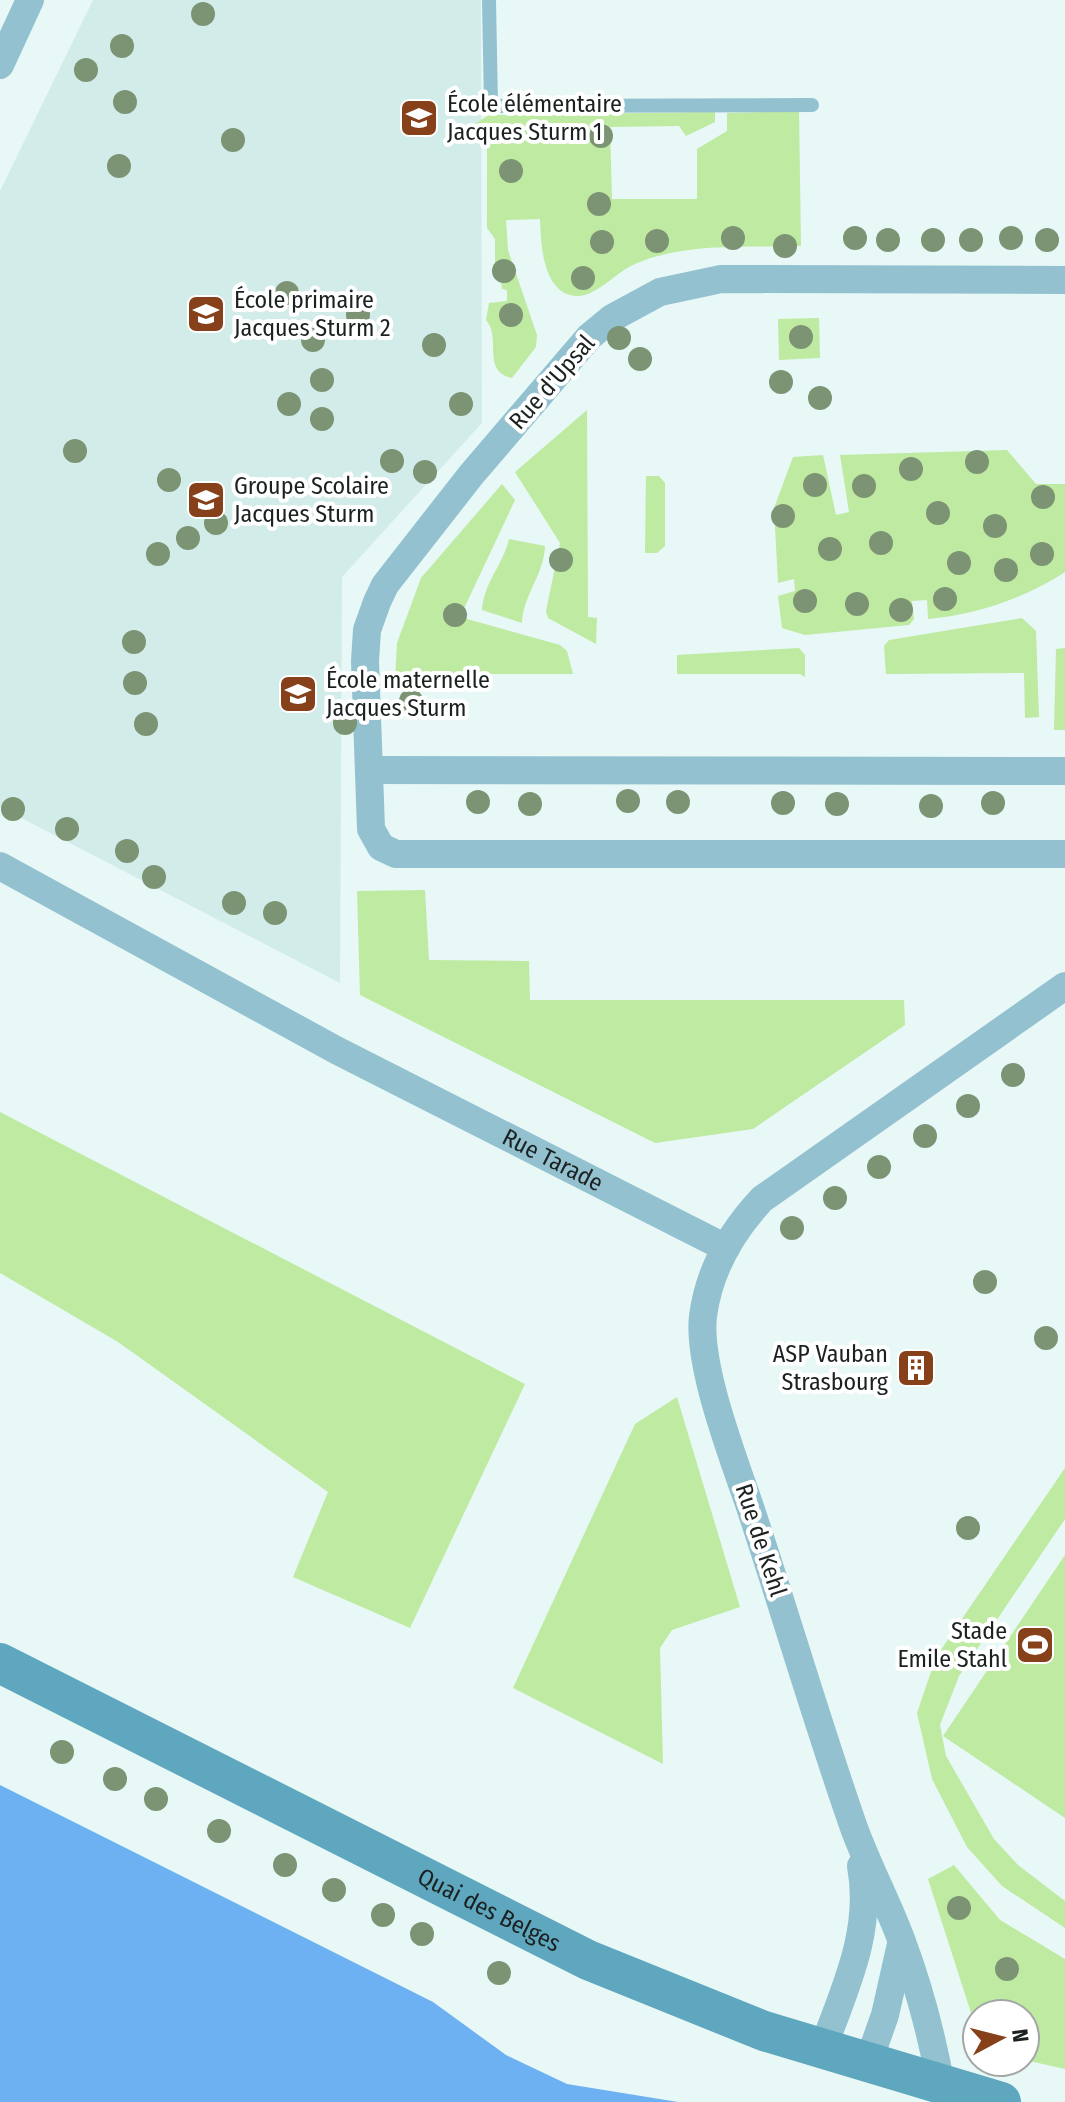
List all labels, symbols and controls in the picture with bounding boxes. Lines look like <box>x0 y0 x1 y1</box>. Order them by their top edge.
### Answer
place label: École élémentaire Jacques Sturm 1 <box>447 89 622 146</box>
school or university icon: École élémentaire Jacques Sturm 1 <box>398 97 440 139</box>
place label: École primaire Jacques Sturm 2 <box>234 285 391 342</box>
school or university icon: École primaire Jacques Sturm 2 <box>185 293 227 335</box>
street label: Rue d'Upsal <box>503 329 601 435</box>
place label: Groupe Scolaire Jacques Sturm <box>234 472 389 528</box>
school or university icon: Groupe Scolaire Jacques Sturm <box>185 479 227 521</box>
place label: École maternelle Jacques Sturm <box>326 665 490 722</box>
school or university icon: École maternelle Jacques Sturm <box>277 673 319 715</box>
street label: Rue Tarade <box>498 1123 608 1197</box>
place label: ASP Vauban Strasbourg <box>773 1340 889 1396</box>
building icon: ASP Vauban Strasbourg <box>895 1347 937 1389</box>
street label: Rue de Kehl <box>730 1480 792 1600</box>
place label: Stade Emile Stahl <box>897 1617 1007 1673</box>
sports icon: Stade Emile Stahl <box>1014 1624 1056 1666</box>
street label: Quai des Belges <box>413 1862 565 1958</box>
north arrow <box>961 1998 1041 2078</box>
text: N <box>1006 2027 1035 2044</box>

